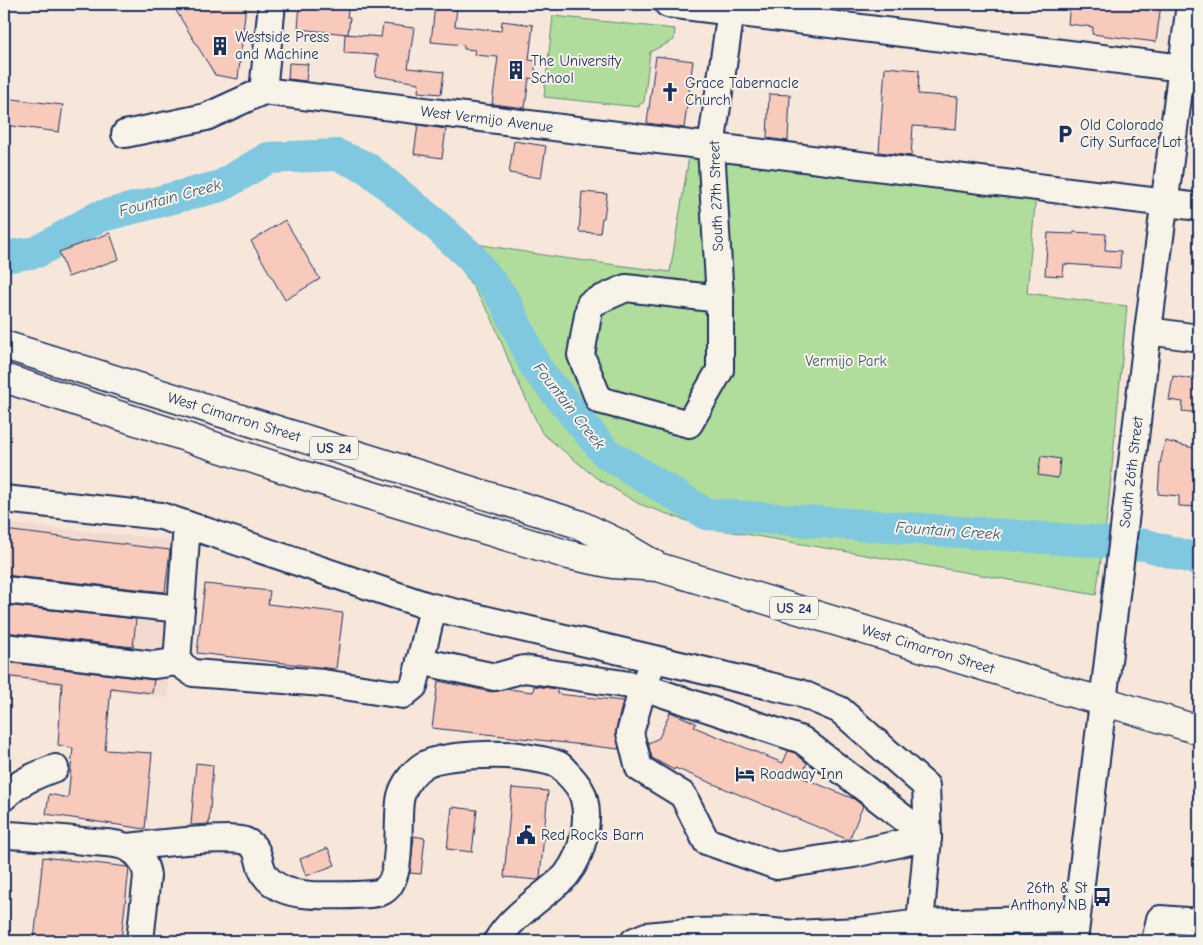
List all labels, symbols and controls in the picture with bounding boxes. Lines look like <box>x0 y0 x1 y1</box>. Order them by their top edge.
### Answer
place label: Westside Press and Machine <box>235 28 329 63</box>
building icon: Westside Press and Machine <box>209 35 231 57</box>
place label: The University School <box>531 52 622 87</box>
building icon: The University School <box>505 59 527 81</box>
place label: Grace Tabernacle Church <box>685 74 799 109</box>
church icon: Grace Tabernacle Church <box>659 81 681 103</box>
street label: West Vermijo Avenue <box>420 102 555 136</box>
place label: Old Colorado City Surface Lot <box>1080 116 1182 151</box>
parking icon: Old Colorado City Surface Lot <box>1054 123 1076 145</box>
street label: South 27th Street <box>705 139 727 252</box>
water label: Fountain Creek <box>117 176 223 220</box>
park label: Vermijo Park <box>805 352 888 370</box>
water label: Fountain Creek <box>530 359 609 453</box>
street label: West Cimarron Street <box>165 388 303 446</box>
street label: South 26th Street <box>1115 415 1147 529</box>
road number: US 24 <box>310 436 358 459</box>
water label: Fountain Creek <box>895 518 1001 544</box>
road number: US 24 <box>770 596 818 620</box>
street label: West Cimarron Street <box>859 620 997 678</box>
hotel icon: Roadway Inn <box>734 763 756 785</box>
place label: Roadway Inn <box>760 765 843 783</box>
public building icon: Red Rocks Barn <box>515 824 537 846</box>
place label: Red Rocks Barn <box>541 826 644 844</box>
place label: 26th & St Anthony NB <box>1011 879 1088 914</box>
bus stop icon: 26th & St Anthony NB <box>1091 886 1113 908</box>

